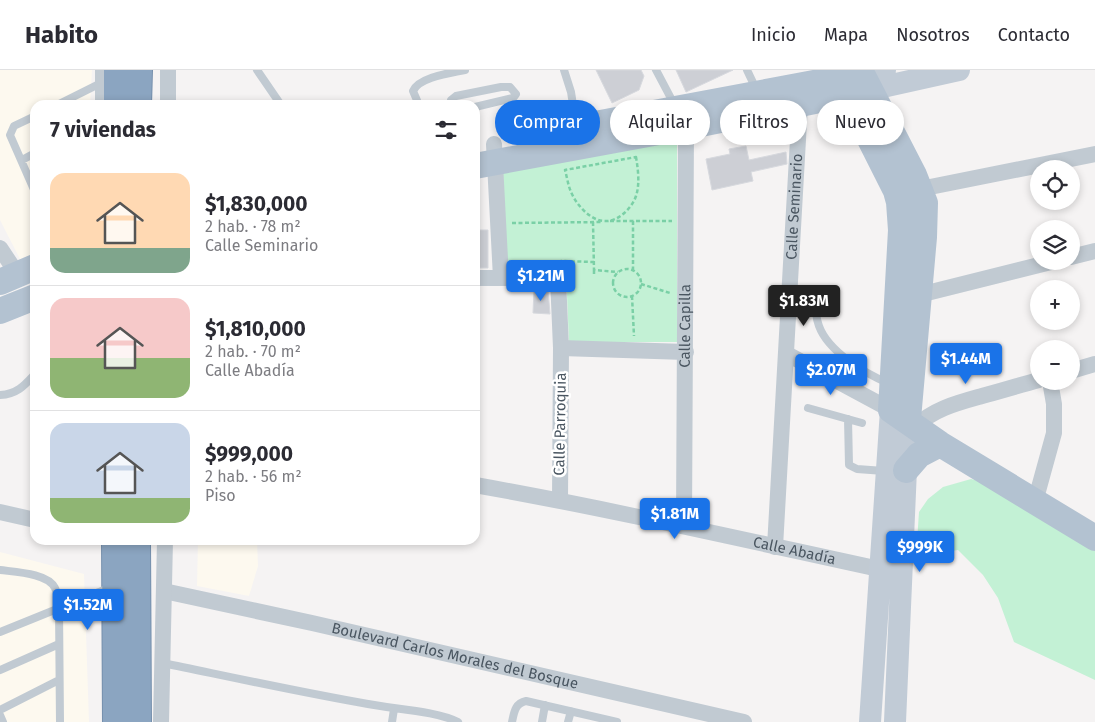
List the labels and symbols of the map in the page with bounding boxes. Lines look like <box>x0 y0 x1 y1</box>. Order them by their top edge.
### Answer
street label: Calle Seminario <box>782 153 806 260</box>
pin: $1.21M <box>500 260 582 302</box>
street label: Calle Capilla <box>676 284 694 368</box>
pin: $1.83M <box>763 284 845 327</box>
pin: $1.44M <box>925 342 1007 385</box>
pin: $2.07M <box>790 354 872 396</box>
street label: Calle Parroquia <box>550 372 570 476</box>
pin: $1.81M <box>634 498 716 540</box>
pin: $999K <box>885 530 955 573</box>
street label: Calle Abadía <box>751 533 838 568</box>
pin: $1.52M <box>47 588 129 631</box>
street label: Boulevard Carlos Morales del Bosque <box>330 619 580 693</box>

